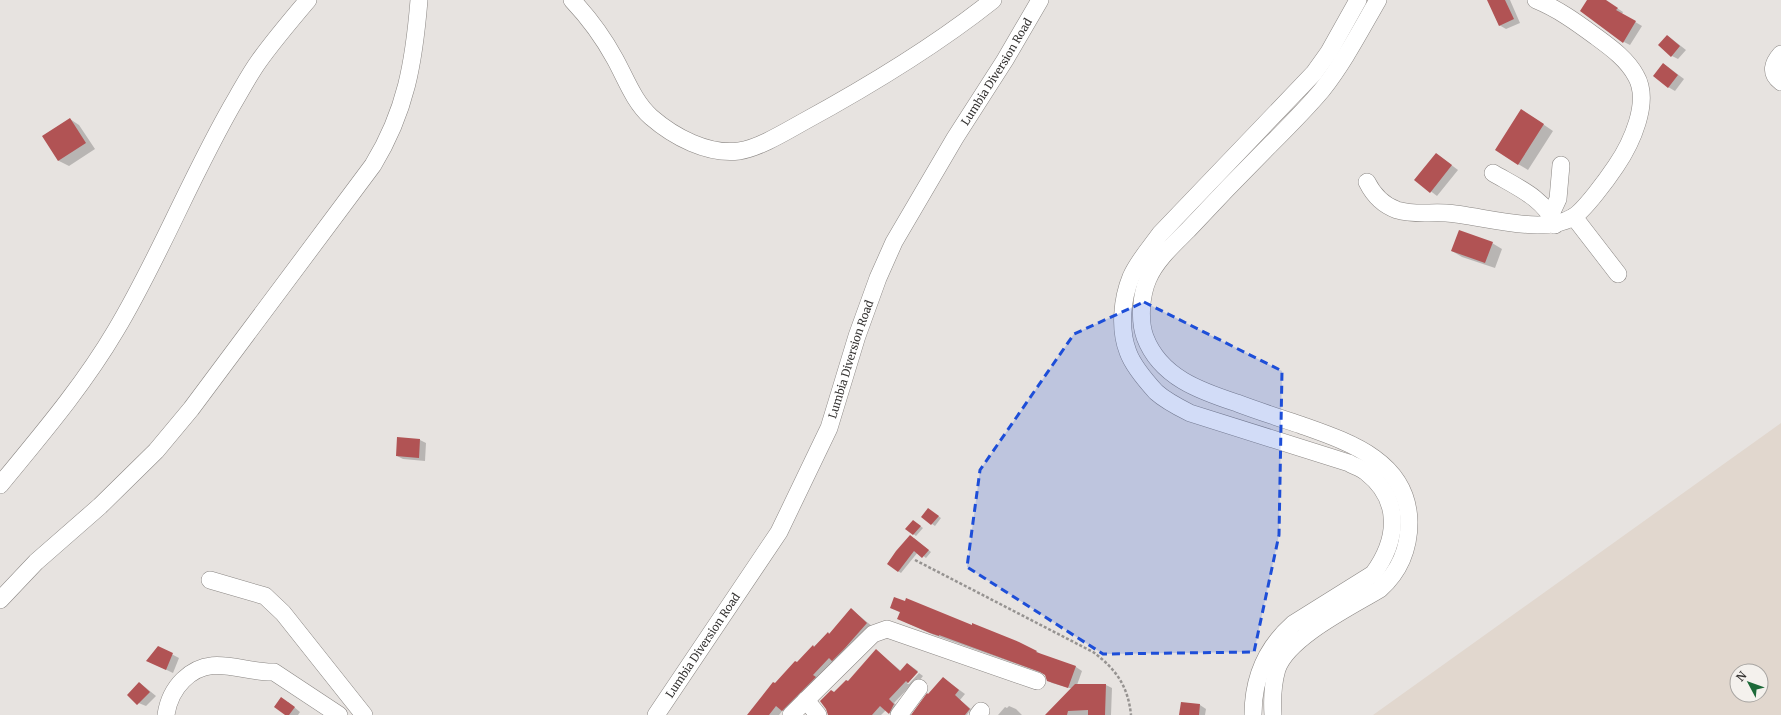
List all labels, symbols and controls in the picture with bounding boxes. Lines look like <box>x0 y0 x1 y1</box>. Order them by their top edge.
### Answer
street label: Lumbia Diversion Road <box>958 15 1035 128</box>
street label: Lumbia Diversion Road <box>825 298 876 420</box>
street label: Lumbia Diversion Road <box>663 590 743 700</box>
north arrow <box>1729 663 1769 703</box>
text: N <box>1733 668 1750 684</box>

